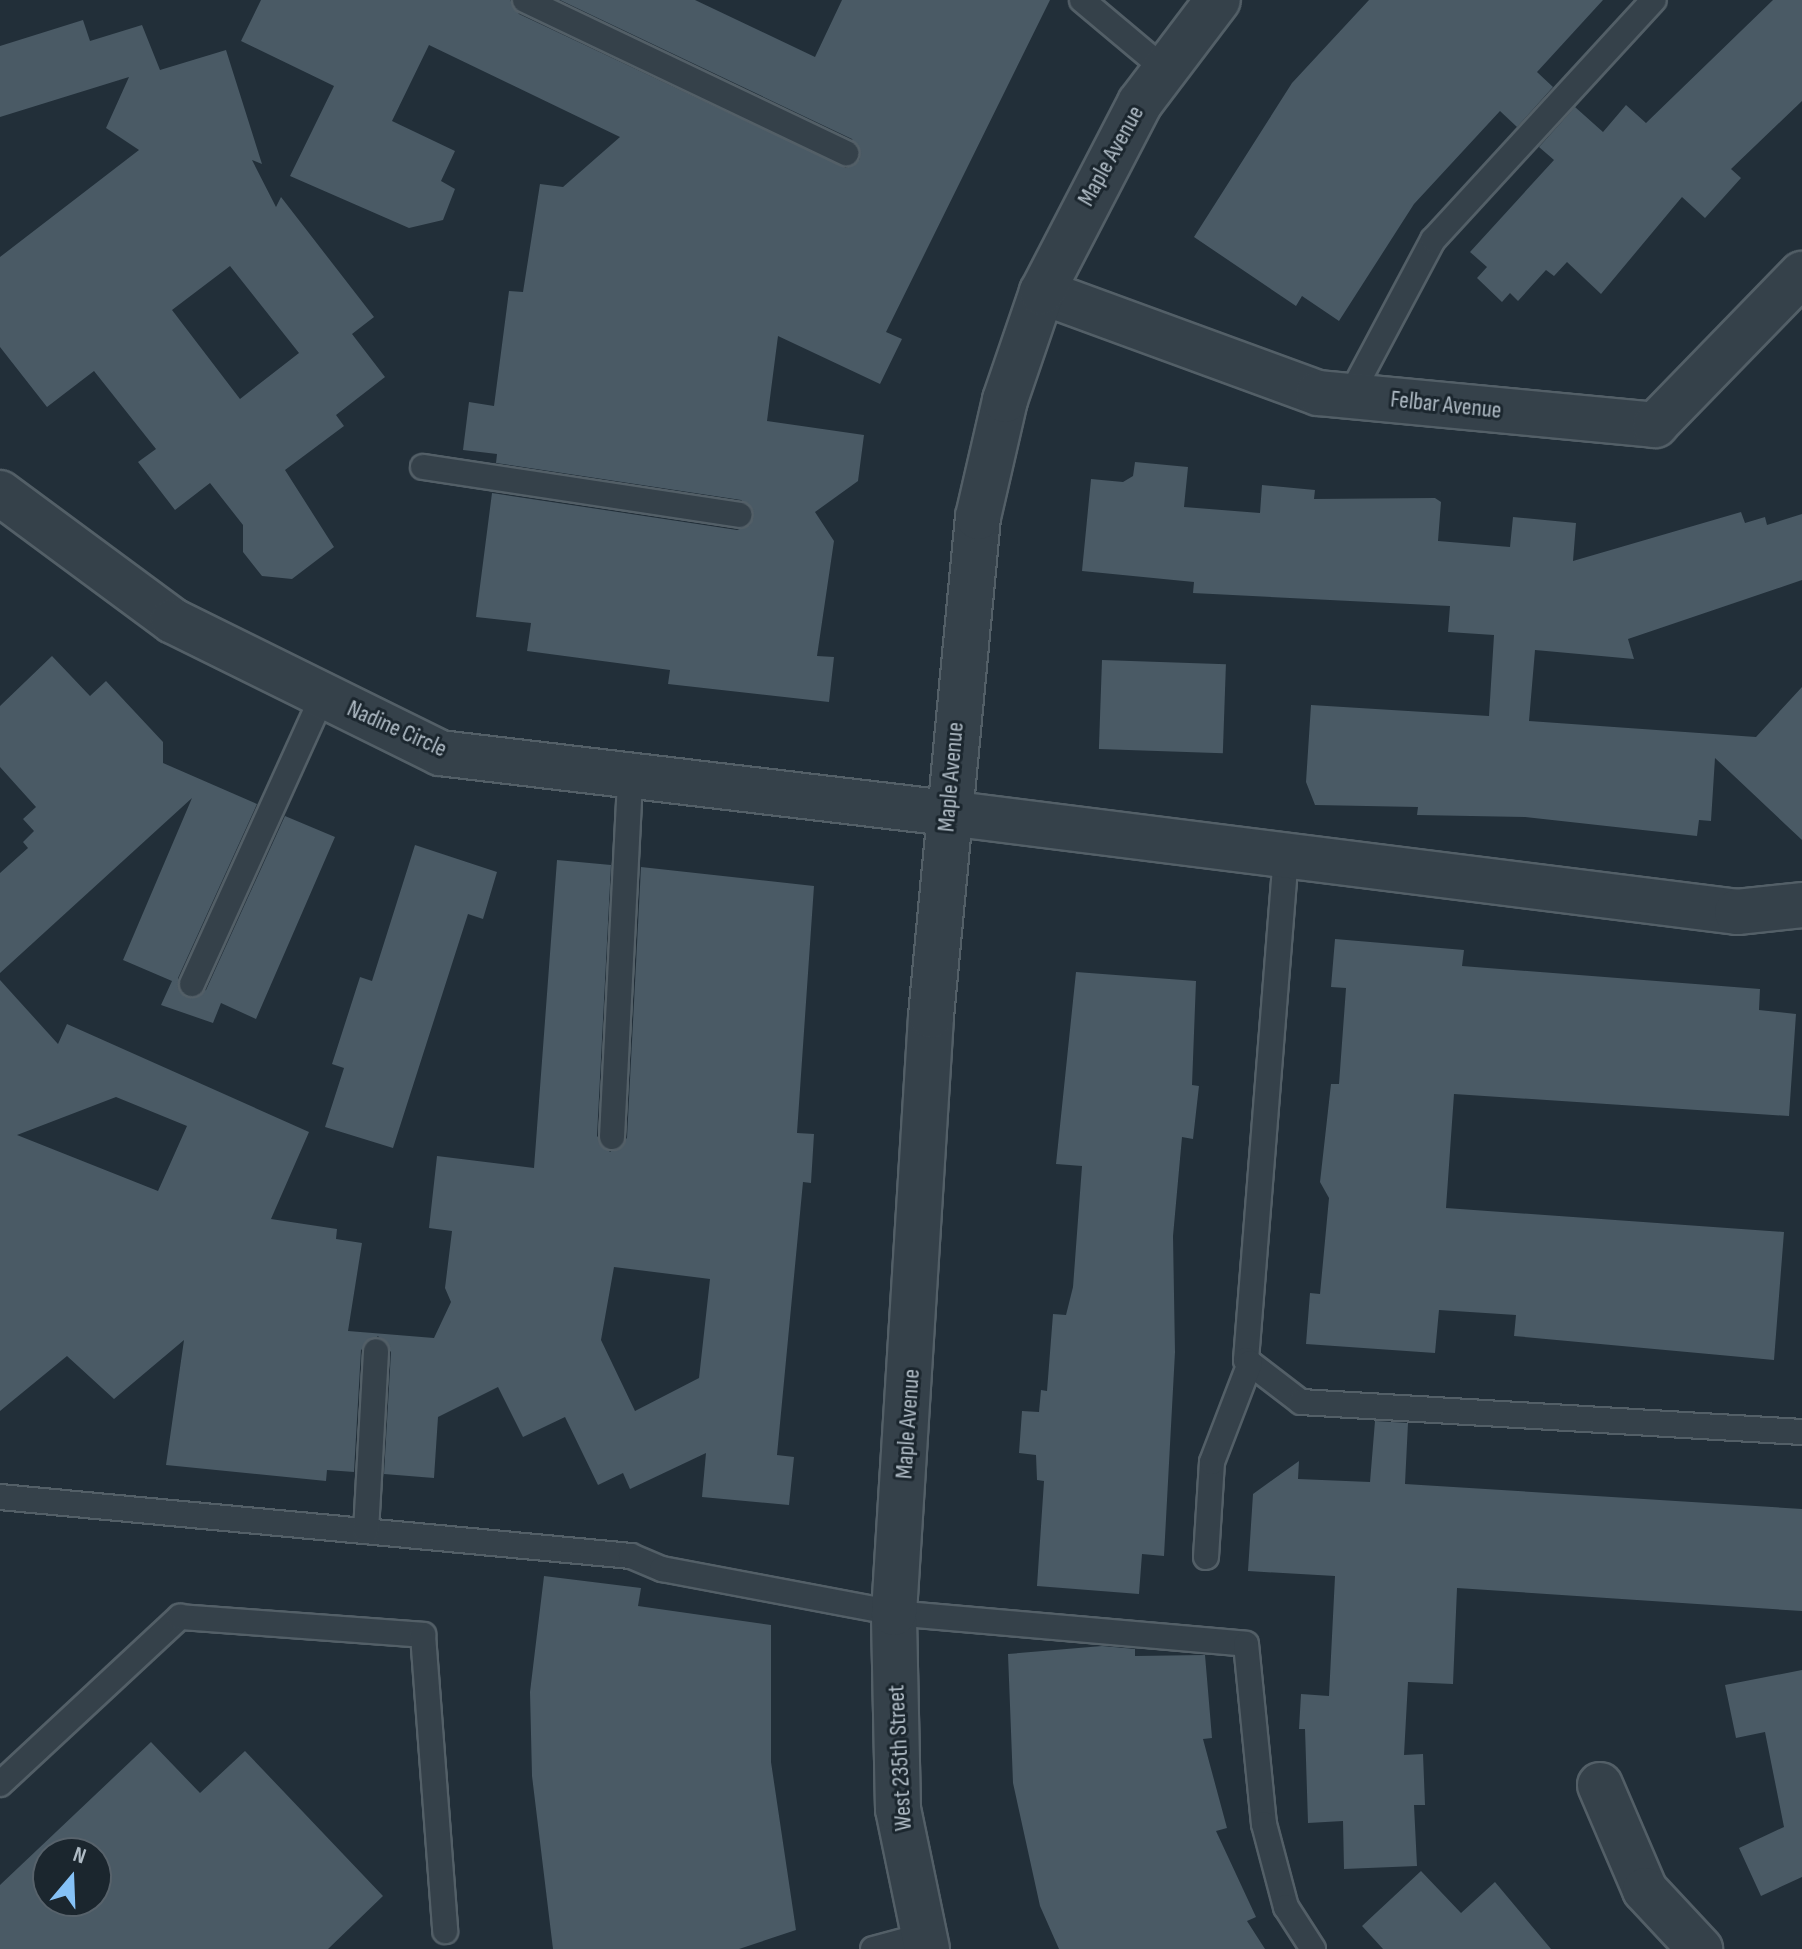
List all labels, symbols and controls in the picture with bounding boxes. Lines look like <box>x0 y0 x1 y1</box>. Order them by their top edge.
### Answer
street label: Maple Avenue <box>1072 101 1150 211</box>
street label: Felbar Avenue <box>1389 385 1503 425</box>
street label: Nadine Circle <box>343 694 451 764</box>
street label: Maple Avenue <box>932 721 970 833</box>
street label: Maple Avenue <box>890 1368 926 1480</box>
street label: West 235th Street <box>882 1684 918 1832</box>
north arrow <box>32 1837 112 1917</box>
text: N <box>69 1841 89 1870</box>

